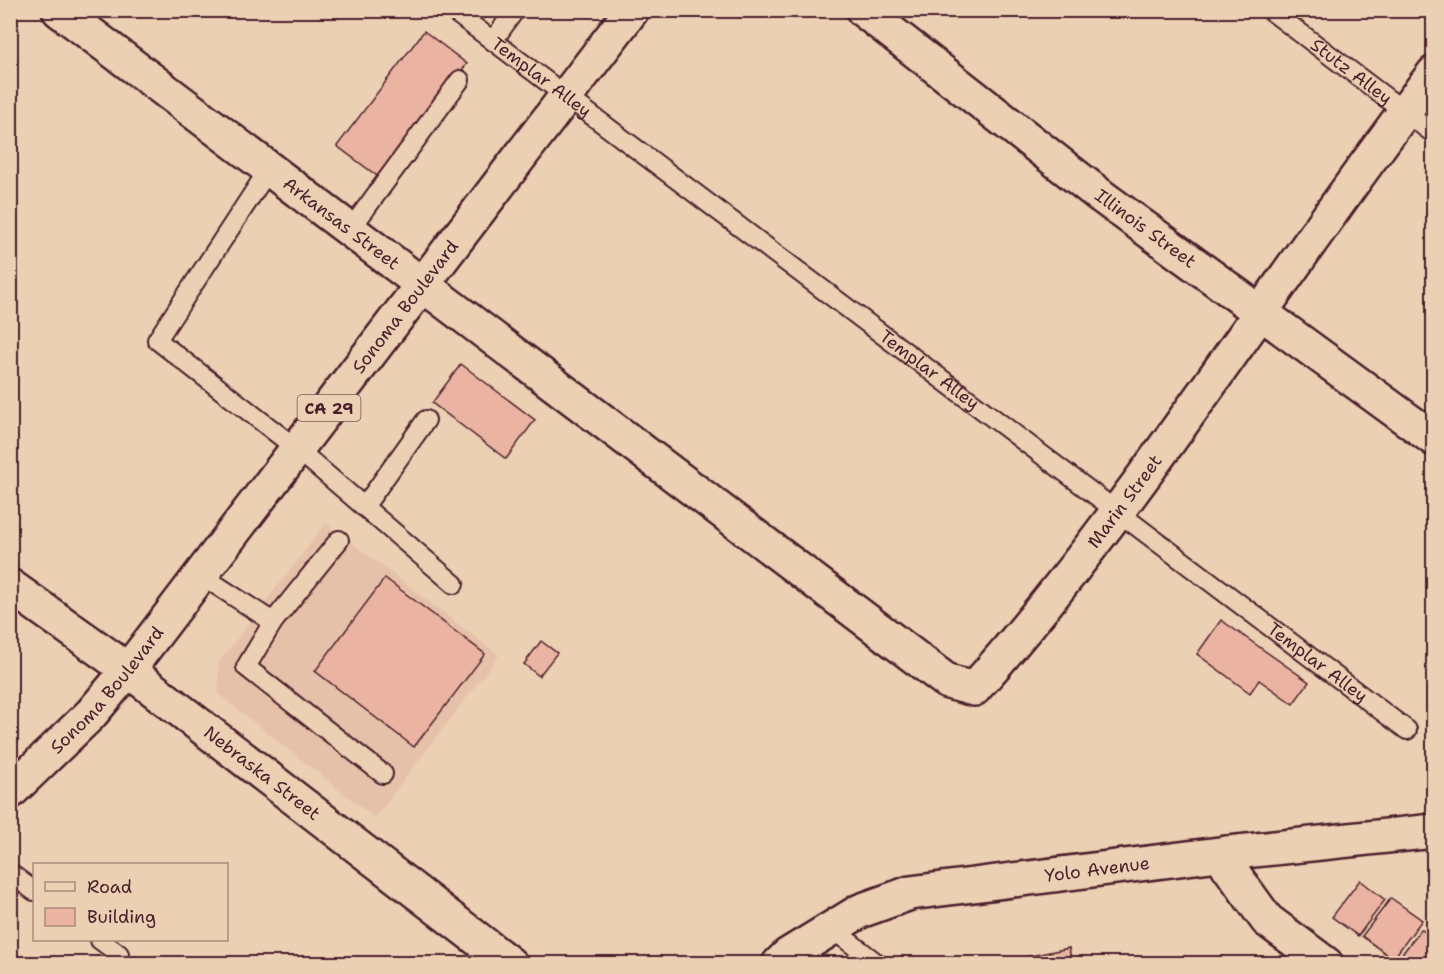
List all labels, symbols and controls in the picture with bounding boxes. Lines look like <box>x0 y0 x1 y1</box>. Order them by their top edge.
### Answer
street label: Templar Alley <box>486 32 596 123</box>
street label: Stutz Alley <box>1306 33 1397 110</box>
street label: Arkansas Street <box>278 172 405 275</box>
street label: Illinois Street <box>1090 183 1201 273</box>
street label: Sonoma Boulevard <box>347 235 464 378</box>
street label: Templar Alley <box>875 324 984 416</box>
road number: CA 29 <box>298 395 360 421</box>
street label: Marin Street <box>1082 450 1168 553</box>
street label: Templar Alley <box>1263 617 1373 708</box>
street label: Sonoma Boulevard <box>45 621 169 759</box>
street label: Nebraska Street <box>199 721 325 826</box>
street label: Yolo Avenue <box>1043 851 1151 888</box>
legend <box>33 863 228 941</box>
text: Road <box>87 875 132 899</box>
text: Building <box>87 905 156 929</box>

